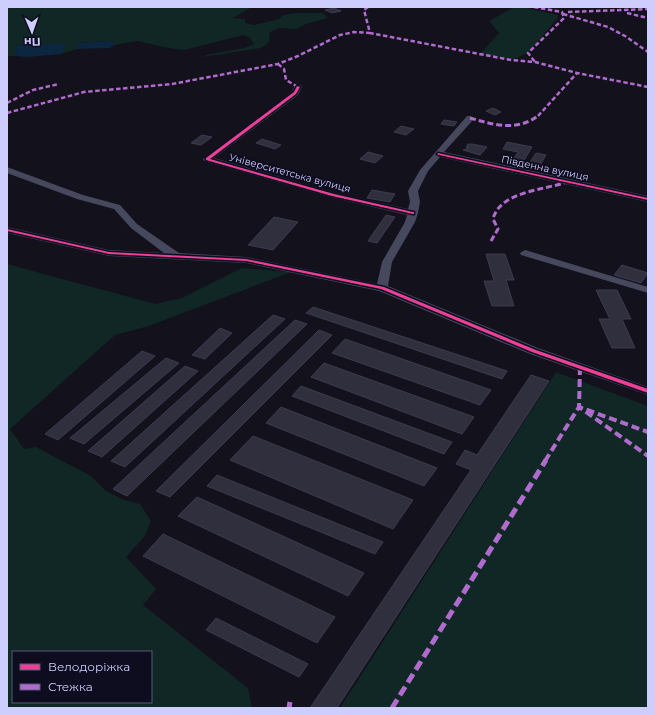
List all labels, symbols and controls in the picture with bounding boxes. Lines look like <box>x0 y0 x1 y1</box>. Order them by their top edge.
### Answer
north arrow <box>12 12 52 52</box>
text: Пн <box>24 35 41 49</box>
street label: Університетська вулиця <box>228 150 352 196</box>
street label: Південна вулиця <box>500 152 590 184</box>
legend <box>12 651 152 703</box>
text: Велодоріжка <box>48 659 130 674</box>
text: Стежка <box>48 679 93 694</box>

